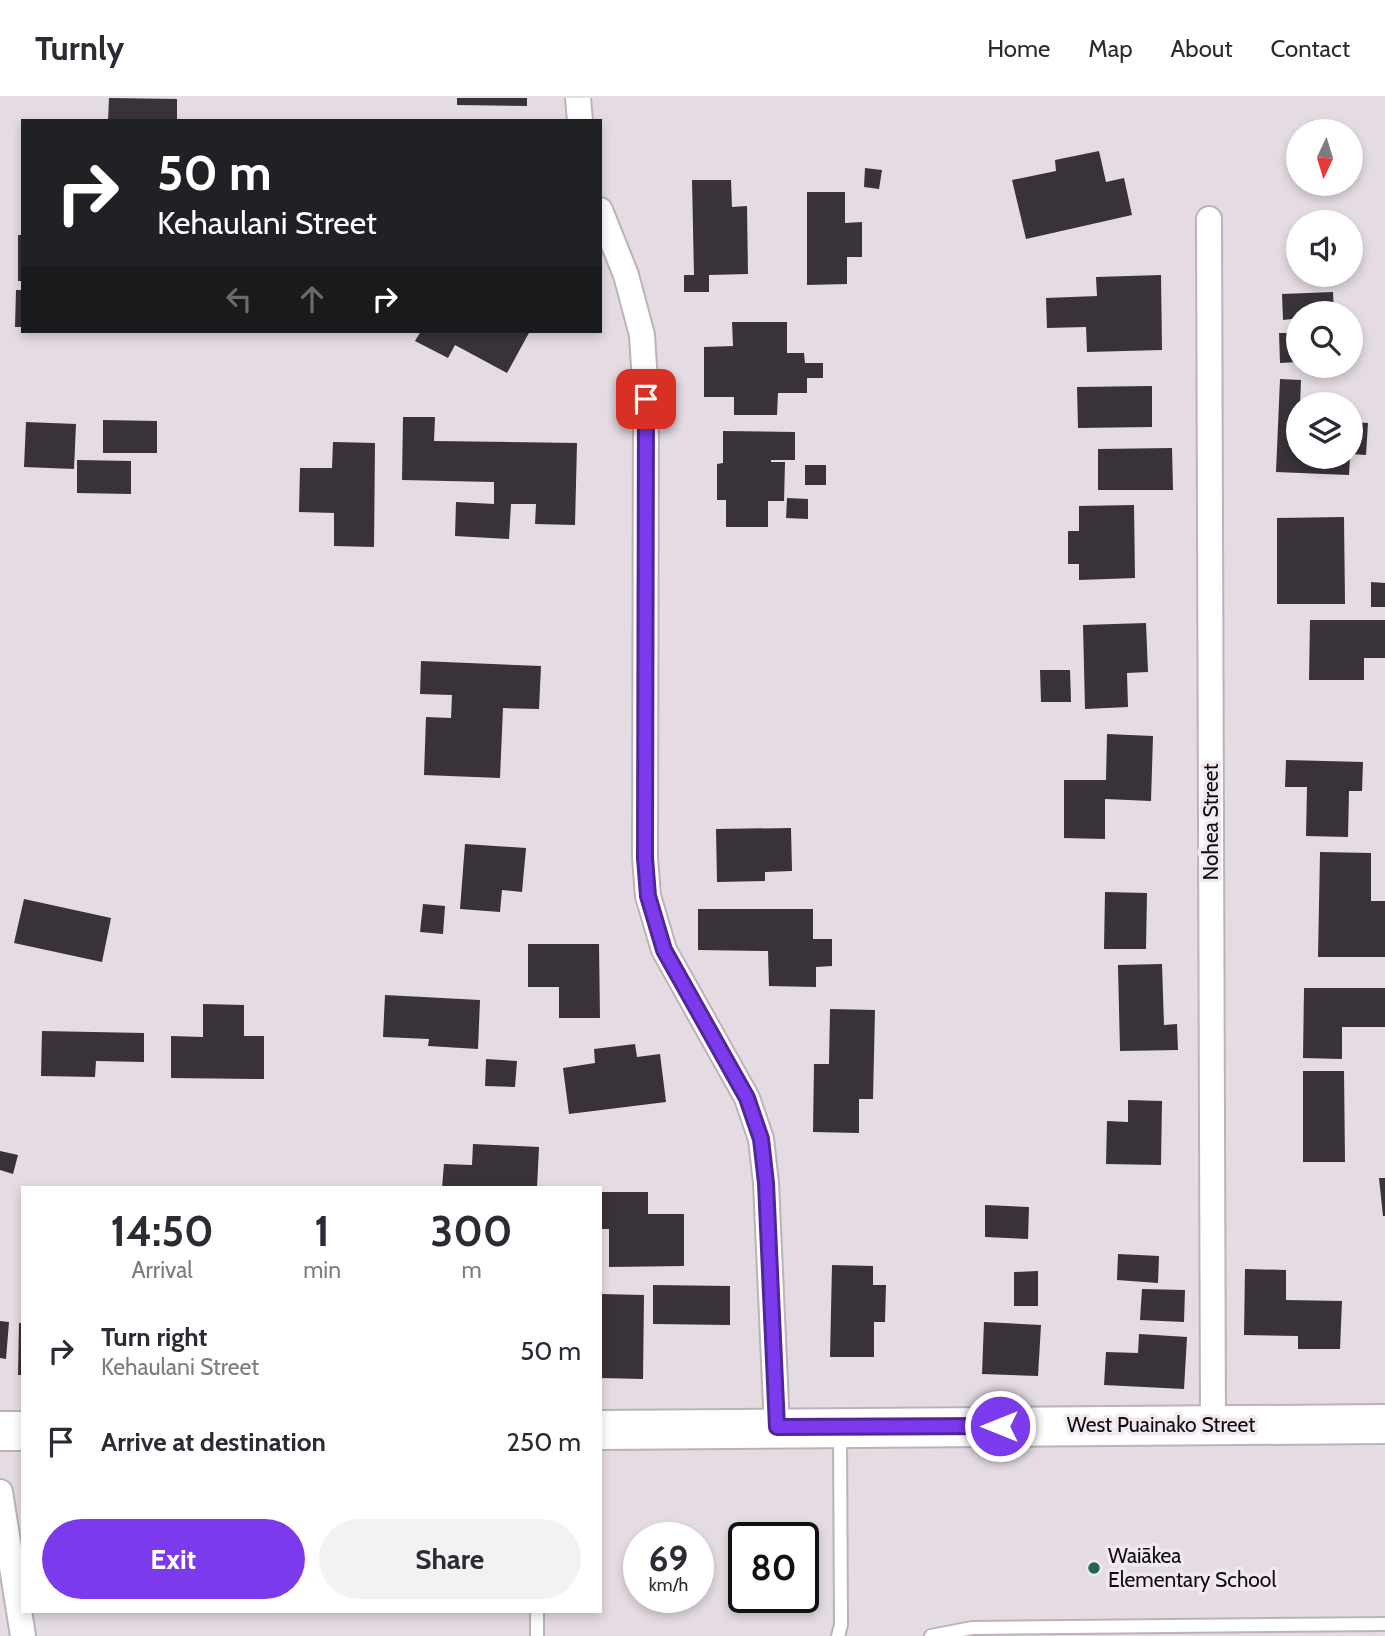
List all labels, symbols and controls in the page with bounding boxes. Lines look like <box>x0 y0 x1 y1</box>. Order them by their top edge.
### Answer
text: Turnly <box>35 28 124 68</box>
text: Home <box>987 34 1050 63</box>
text: Map <box>1088 34 1133 63</box>
text: About <box>1171 34 1233 63</box>
text: Contact <box>1271 34 1350 63</box>
north arrow <box>1286 119 1363 196</box>
map controls <box>1286 119 1363 469</box>
text: 50 m <box>157 143 272 202</box>
icon: right <box>42 147 133 238</box>
text: Kehaulani Street <box>157 203 377 242</box>
button: sound <box>1286 210 1363 287</box>
icon: left <box>220 280 258 318</box>
icon: ahead <box>293 280 331 318</box>
icon: right <box>366 280 404 318</box>
button: search <box>1286 301 1363 378</box>
pin <box>616 369 676 429</box>
icon: arrive <box>627 380 665 418</box>
button: layers <box>1286 392 1363 469</box>
street label: Nohea Street <box>1198 764 1223 880</box>
text: 14:50 <box>111 1205 214 1257</box>
text: 1 <box>314 1205 330 1257</box>
text: 300 <box>431 1205 512 1257</box>
text: Arrival <box>131 1256 193 1284</box>
text: min <box>303 1256 341 1284</box>
text: m <box>461 1256 482 1284</box>
text: Turn right <box>101 1321 207 1353</box>
icon: right <box>42 1332 80 1370</box>
text: 50 m <box>520 1335 581 1367</box>
text: Kehaulani Street <box>101 1353 259 1381</box>
position arrow <box>963 1389 1037 1463</box>
street label: West Puainako Street <box>1067 1412 1255 1437</box>
icon: arrive <box>42 1423 80 1461</box>
text: Arrive at destination <box>101 1426 326 1458</box>
text: 250 m <box>507 1426 581 1458</box>
button: Exit <box>42 1519 305 1599</box>
button: Share <box>319 1519 581 1599</box>
speed limit sign: 80 <box>728 1522 819 1613</box>
text: 69 <box>649 1537 688 1580</box>
place label: Waiākea Elementary School <box>1108 1543 1276 1592</box>
marker: Waiākea Elementary School <box>1086 1560 1102 1576</box>
text: km/h <box>649 1574 688 1596</box>

